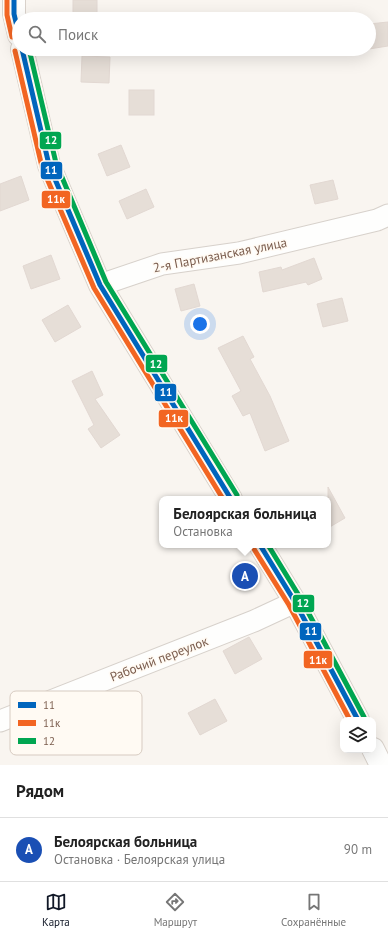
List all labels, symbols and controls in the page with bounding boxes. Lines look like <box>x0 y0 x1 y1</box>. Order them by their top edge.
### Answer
search box <box>12 12 376 56</box>
icon: search <box>26 23 48 45</box>
text: Поиск <box>58 25 98 44</box>
line badge: 12 <box>39 131 62 150</box>
text: 12 <box>45 133 57 147</box>
line badge: 11 <box>40 161 63 180</box>
text: 11 <box>45 163 57 177</box>
line badge: 11к <box>41 190 71 209</box>
text: 11к <box>47 192 66 206</box>
street label: 2-я Партизанская улица <box>152 234 288 276</box>
your location <box>190 314 210 334</box>
line badge: 12 <box>145 354 168 373</box>
text: 12 <box>150 357 162 371</box>
line badge: 11 <box>154 383 177 402</box>
text: 11 <box>160 385 172 399</box>
line badge: 11к <box>158 409 189 428</box>
text: 11к <box>165 411 184 425</box>
popup <box>159 496 331 548</box>
text: Белоярская больница <box>173 504 317 523</box>
text: Остановка <box>173 523 233 540</box>
pin: A <box>232 561 258 591</box>
line badge: 12 <box>292 594 315 613</box>
text: 12 <box>297 596 309 610</box>
line badge: 11 <box>299 622 322 641</box>
text: 11 <box>305 624 317 638</box>
street label: Рабочий переулок <box>107 632 211 686</box>
line badge: 11к <box>303 650 333 669</box>
text: 11к <box>309 653 328 667</box>
legend <box>10 691 142 755</box>
text: 11 <box>43 698 55 712</box>
text: 11к <box>43 716 61 730</box>
map controls <box>340 717 376 753</box>
button: layers <box>340 717 376 753</box>
text: 12 <box>43 734 55 748</box>
text: Рядом <box>16 780 64 802</box>
text: Белоярская больница <box>54 832 197 851</box>
text: A <box>25 841 33 858</box>
text: 90 m <box>344 841 372 858</box>
text: Остановка · Белоярская улица <box>54 851 225 868</box>
tab: Карта <box>42 891 70 929</box>
tab: Маршрут <box>154 891 197 929</box>
tab: Сохранённые <box>281 891 346 929</box>

